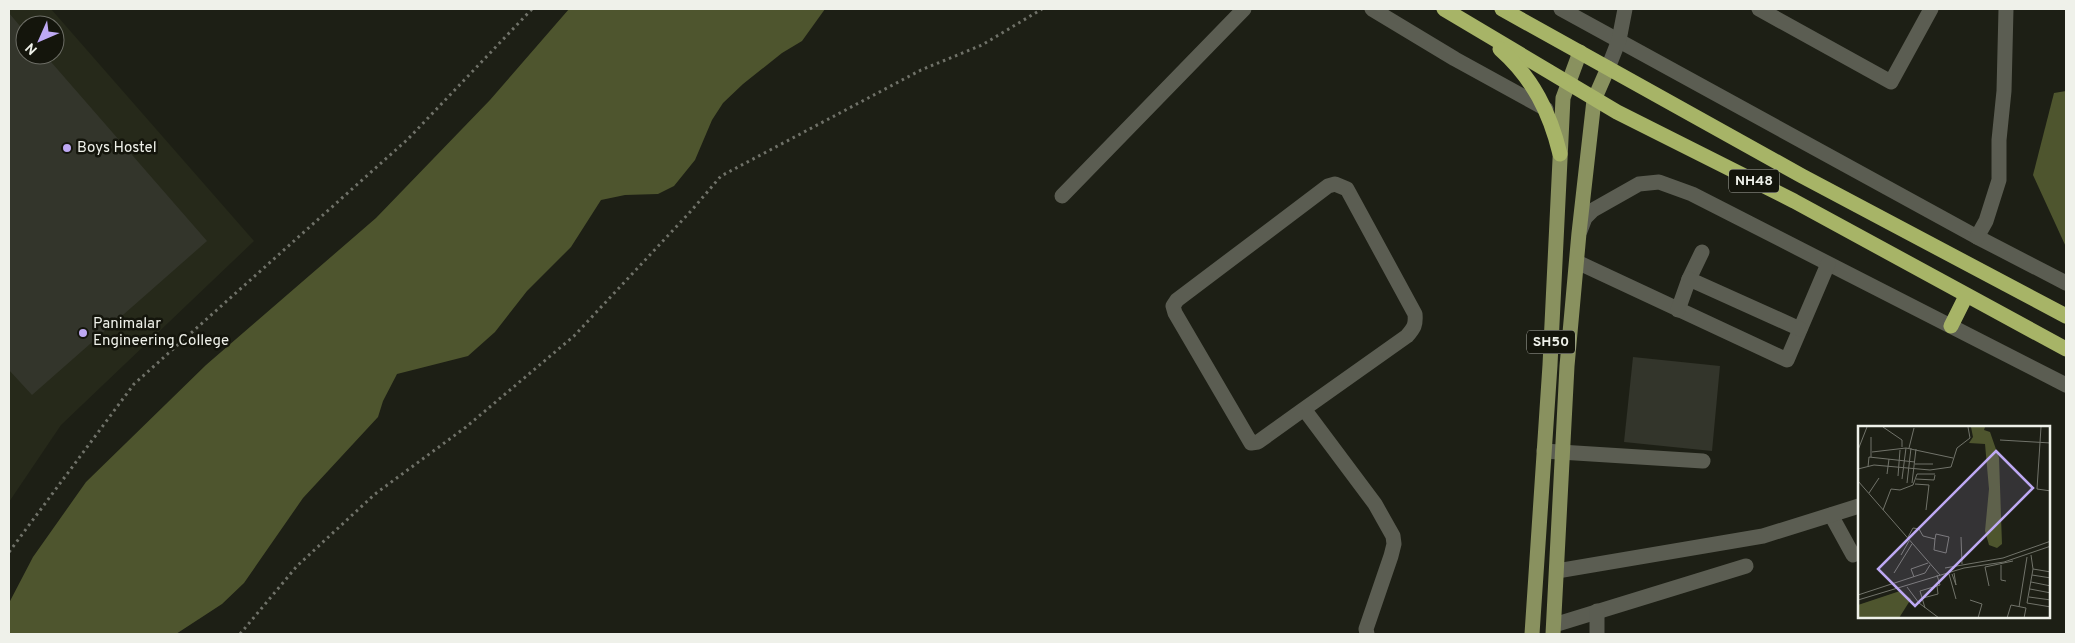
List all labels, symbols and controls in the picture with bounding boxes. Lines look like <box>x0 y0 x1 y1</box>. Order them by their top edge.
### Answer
north arrow <box>15 15 65 65</box>
text: N <box>22 39 41 58</box>
place label: Boys Hostel <box>77 139 157 158</box>
marker: Boys Hostel <box>61 142 73 154</box>
road number: NH48 <box>1729 170 1779 192</box>
place label: Panimalar Engineering College <box>93 315 229 351</box>
marker: Panimalar Engineering College <box>77 327 89 339</box>
road number: SH50 <box>1527 331 1575 354</box>
inset map <box>1858 426 2050 618</box>

